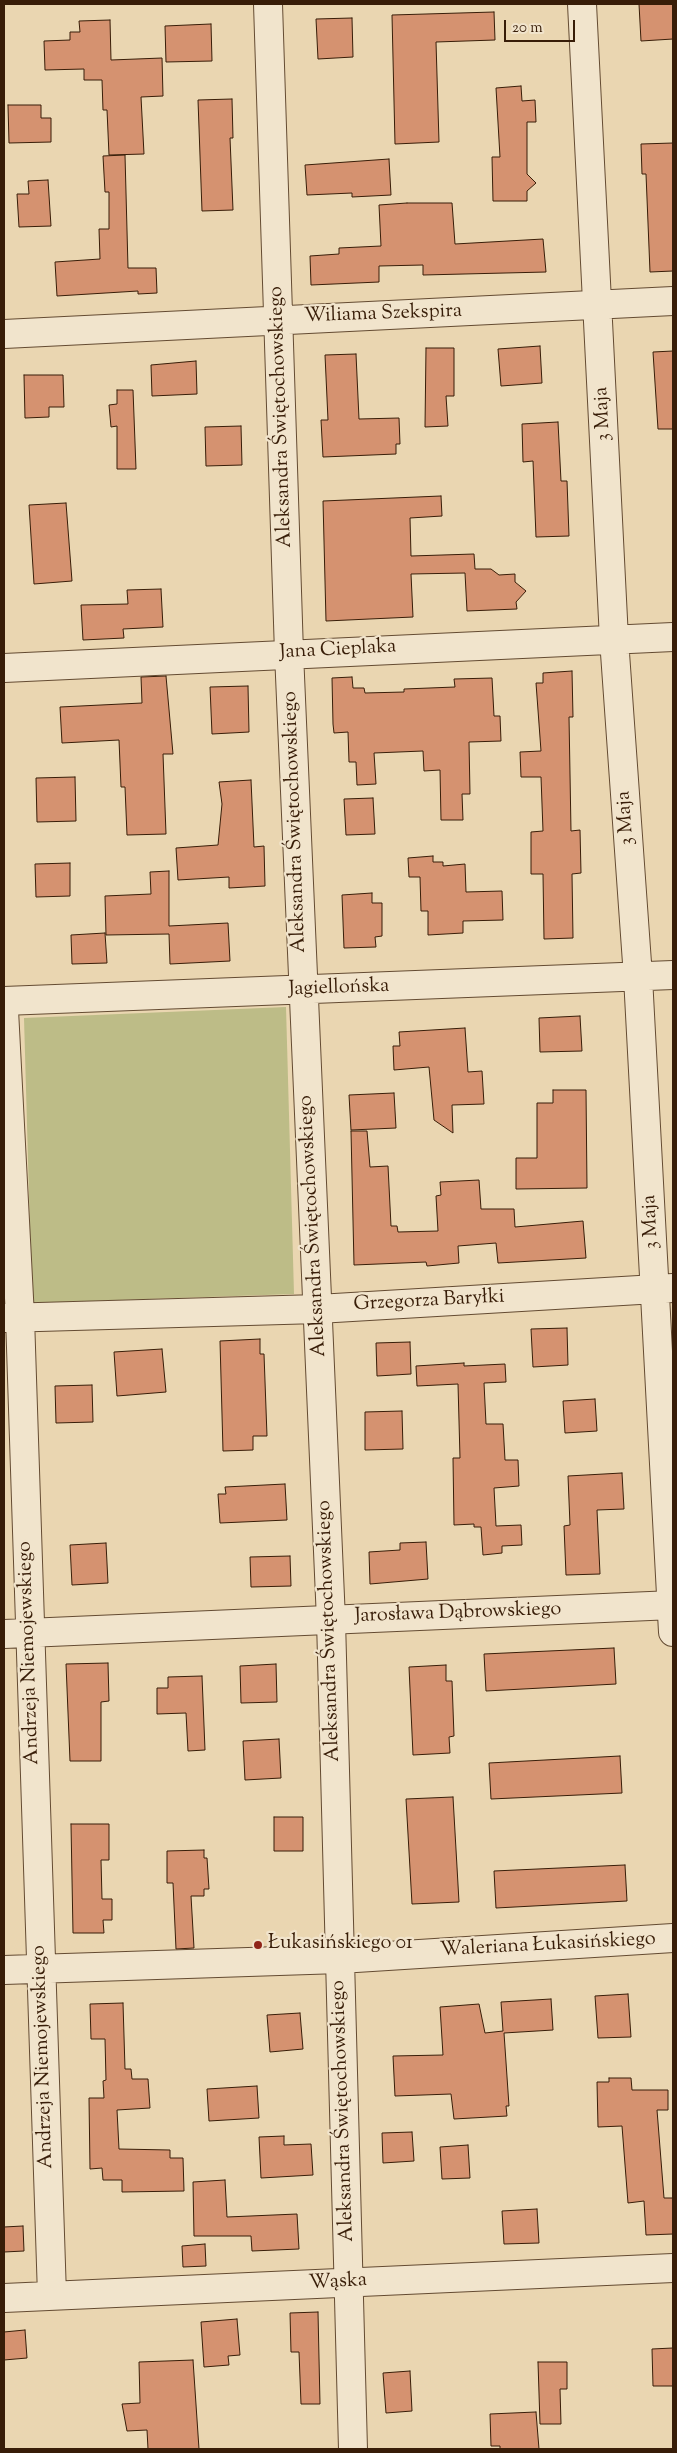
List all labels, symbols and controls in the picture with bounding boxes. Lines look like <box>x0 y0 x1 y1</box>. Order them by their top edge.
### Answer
scale bar <box>507 10 578 42</box>
text: 20 m <box>512 18 543 39</box>
street label: Aleksandra Świętochowskiego <box>265 286 299 548</box>
street label: Wiliama Szekspira <box>304 300 462 330</box>
street label: 3 Maja <box>591 386 617 442</box>
street label: Jana Cieplaka <box>279 636 397 666</box>
street label: Aleksandra Świętochowskiego <box>279 691 313 953</box>
street label: 3 Maja <box>613 790 641 846</box>
street label: Jagiellońska <box>288 975 390 1003</box>
street label: Aleksandra Świętochowskiego <box>295 1095 333 1357</box>
street label: 3 Maja <box>639 1194 665 1250</box>
street label: Grzegorza Baryłki <box>353 1286 505 1318</box>
street label: Aleksandra Świętochowskiego <box>313 1500 347 1762</box>
street label: Andrzeja Niemojewskiego <box>14 1541 46 1765</box>
street label: Jarosława Dąbrowskiego <box>354 1598 562 1630</box>
street label: Waleriana Łukasińskiego <box>440 1928 656 1964</box>
place label: Łukasińskiego 01 <box>268 1933 413 1957</box>
marker: Łukasińskiego 01 <box>252 1939 264 1951</box>
street label: Andrzeja Niemojewskiego <box>28 1945 60 2169</box>
street label: Aleksandra Świętochowskiego <box>327 1980 361 2242</box>
street label: Wąska <box>308 2269 368 2297</box>

